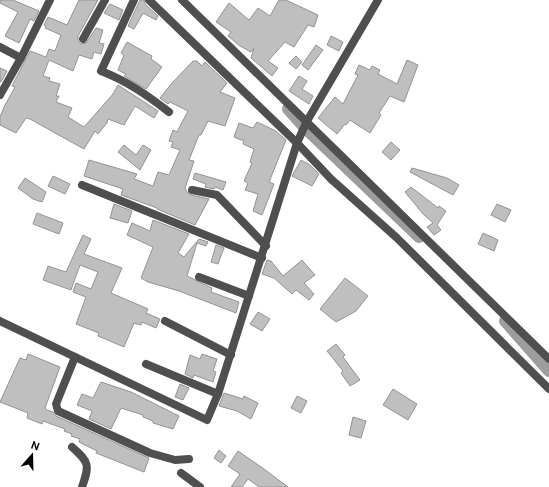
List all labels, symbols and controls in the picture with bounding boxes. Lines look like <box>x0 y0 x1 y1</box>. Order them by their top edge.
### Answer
north arrow <box>12 435 52 475</box>
text: N <box>29 438 42 454</box>

